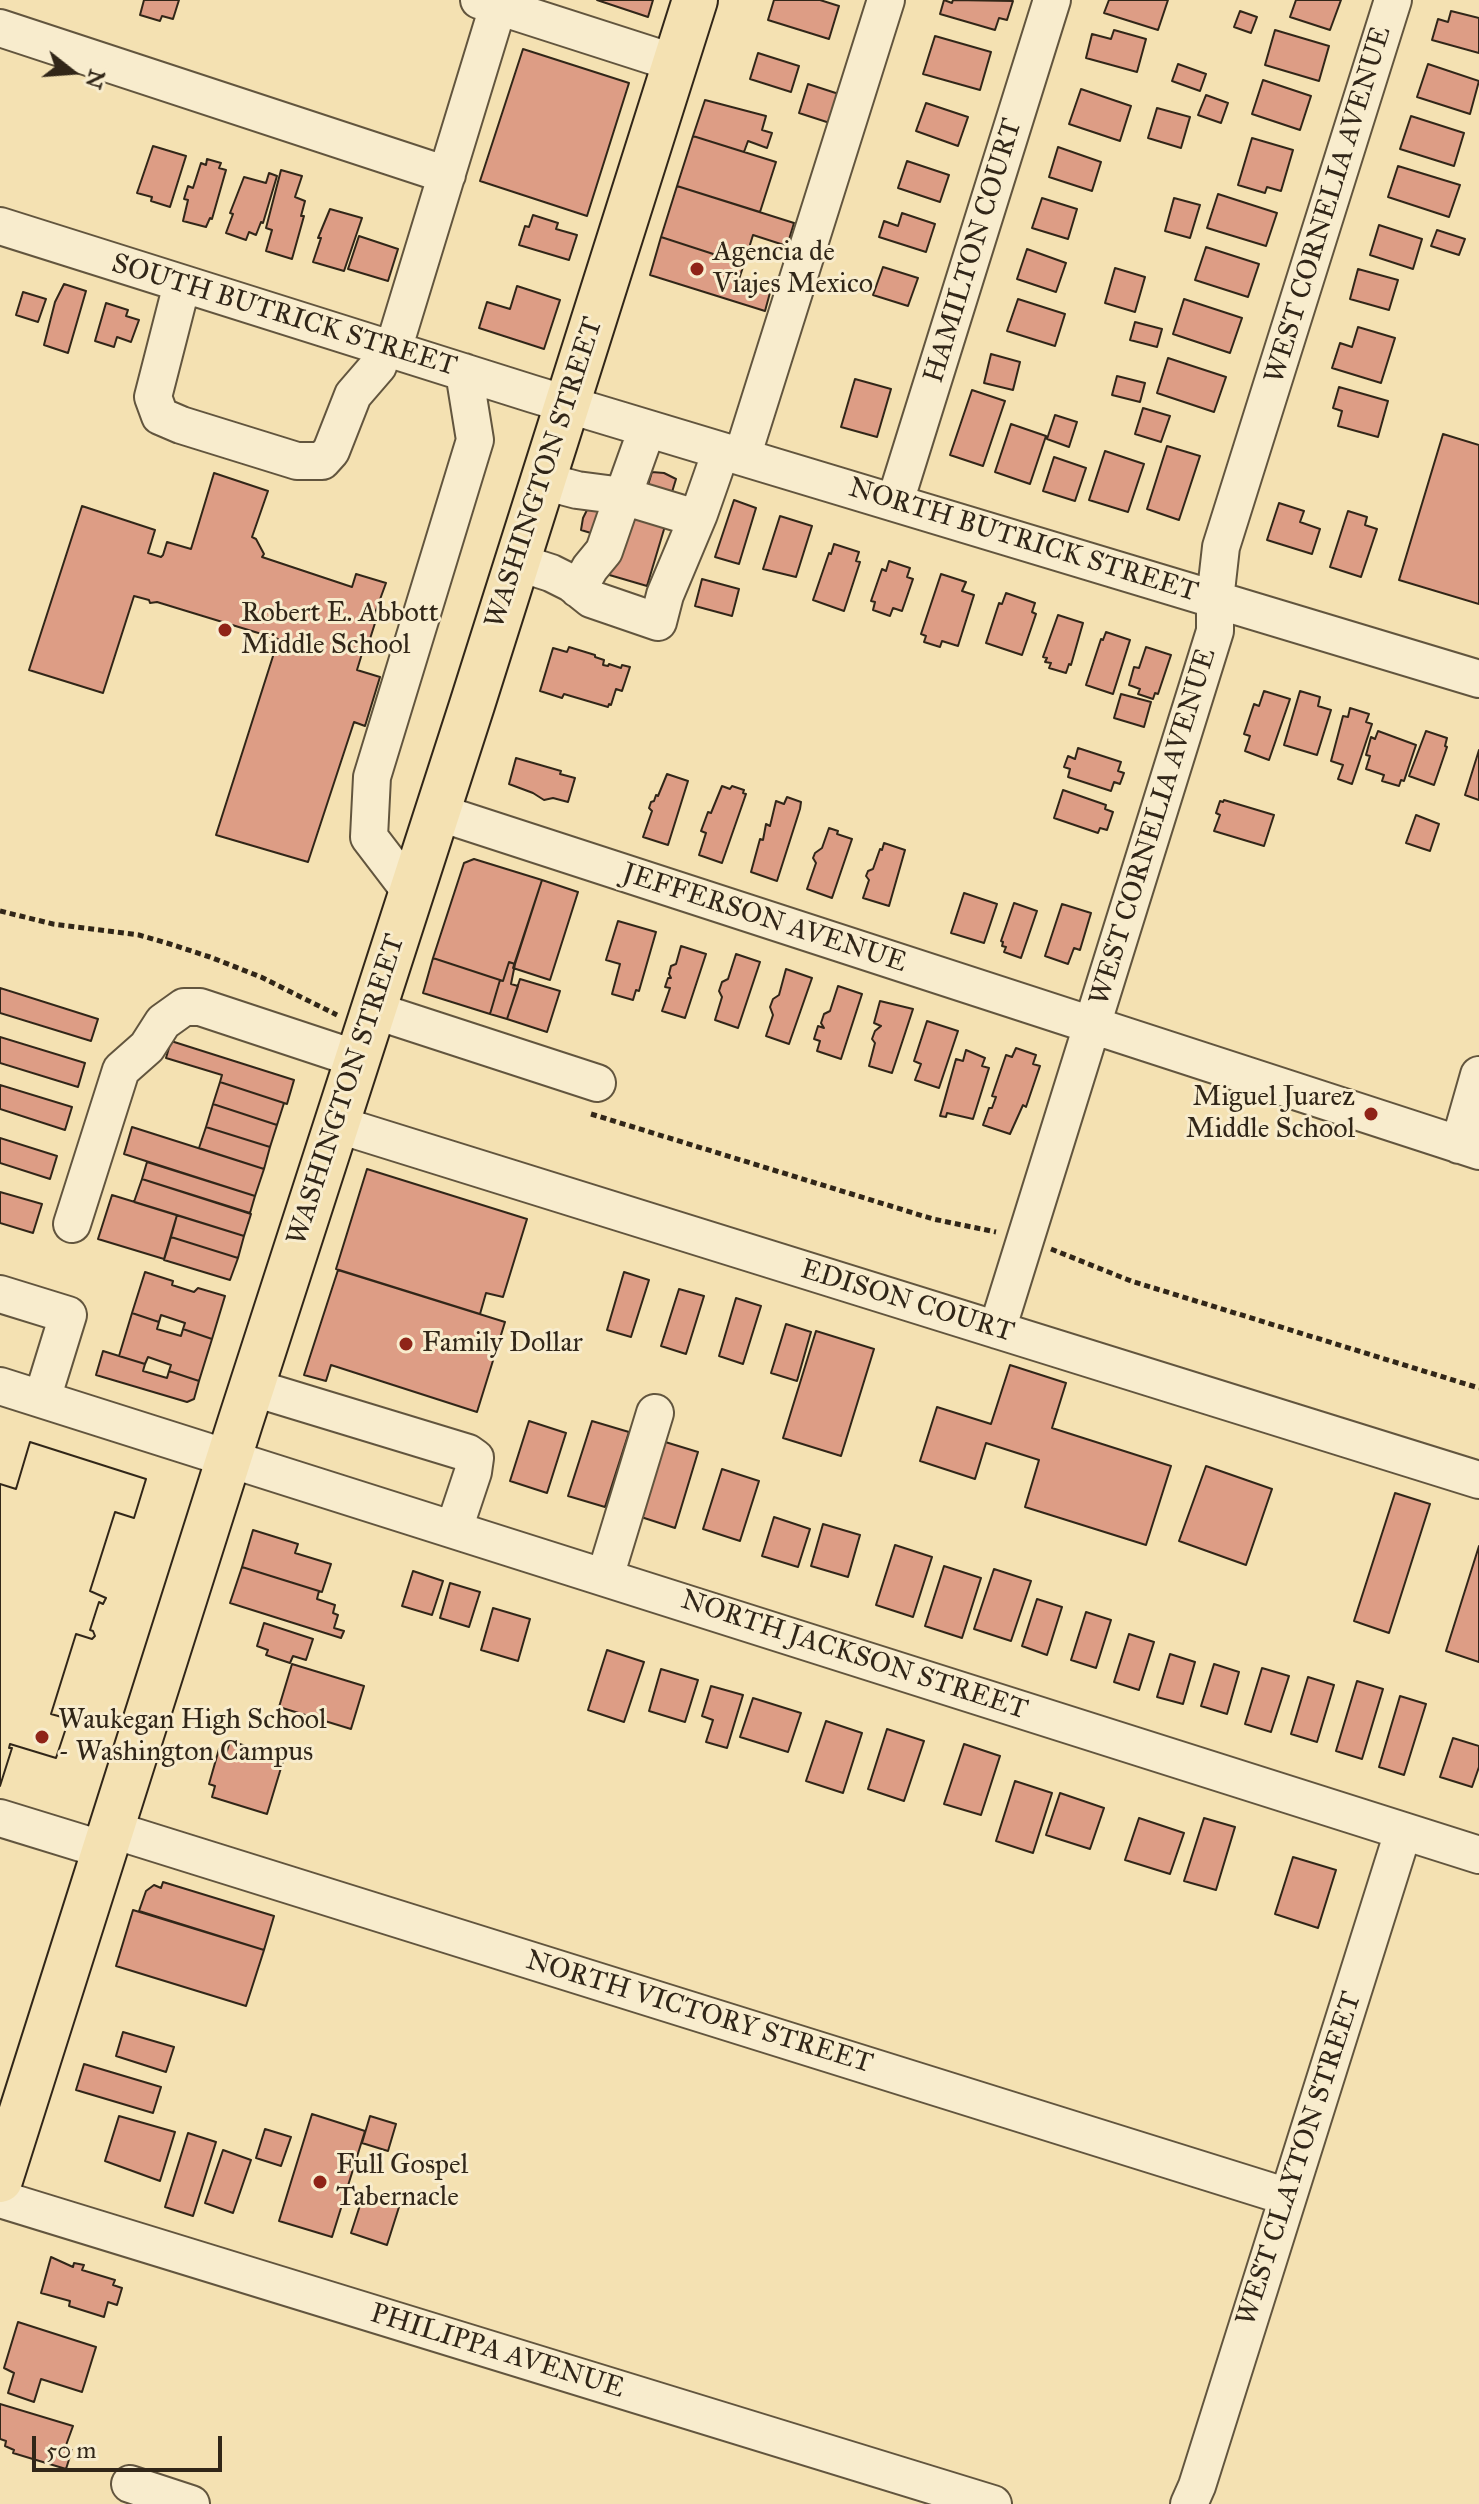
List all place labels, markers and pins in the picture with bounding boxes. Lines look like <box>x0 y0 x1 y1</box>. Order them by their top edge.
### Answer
place label: Agencia de Viajes Mexico <box>713 236 873 302</box>
marker: Agencia de Viajes Mexico <box>688 260 706 278</box>
place label: Robert E. Abbott Middle School <box>241 597 439 663</box>
marker: Robert E. Abbott Middle School <box>216 621 234 639</box>
place label: Miguel Juarez Middle School <box>1186 1081 1355 1147</box>
marker: Miguel Juarez Middle School <box>1362 1105 1380 1123</box>
place label: Family Dollar <box>422 1327 583 1361</box>
marker: Family Dollar <box>397 1335 415 1353</box>
place label: Waukegan High School - Washington Campus <box>58 1704 327 1770</box>
marker: Waukegan High School - Washington Campus <box>33 1728 51 1746</box>
place label: Full Gospel Tabernacle <box>336 2149 468 2215</box>
marker: Full Gospel Tabernacle <box>311 2173 329 2191</box>

